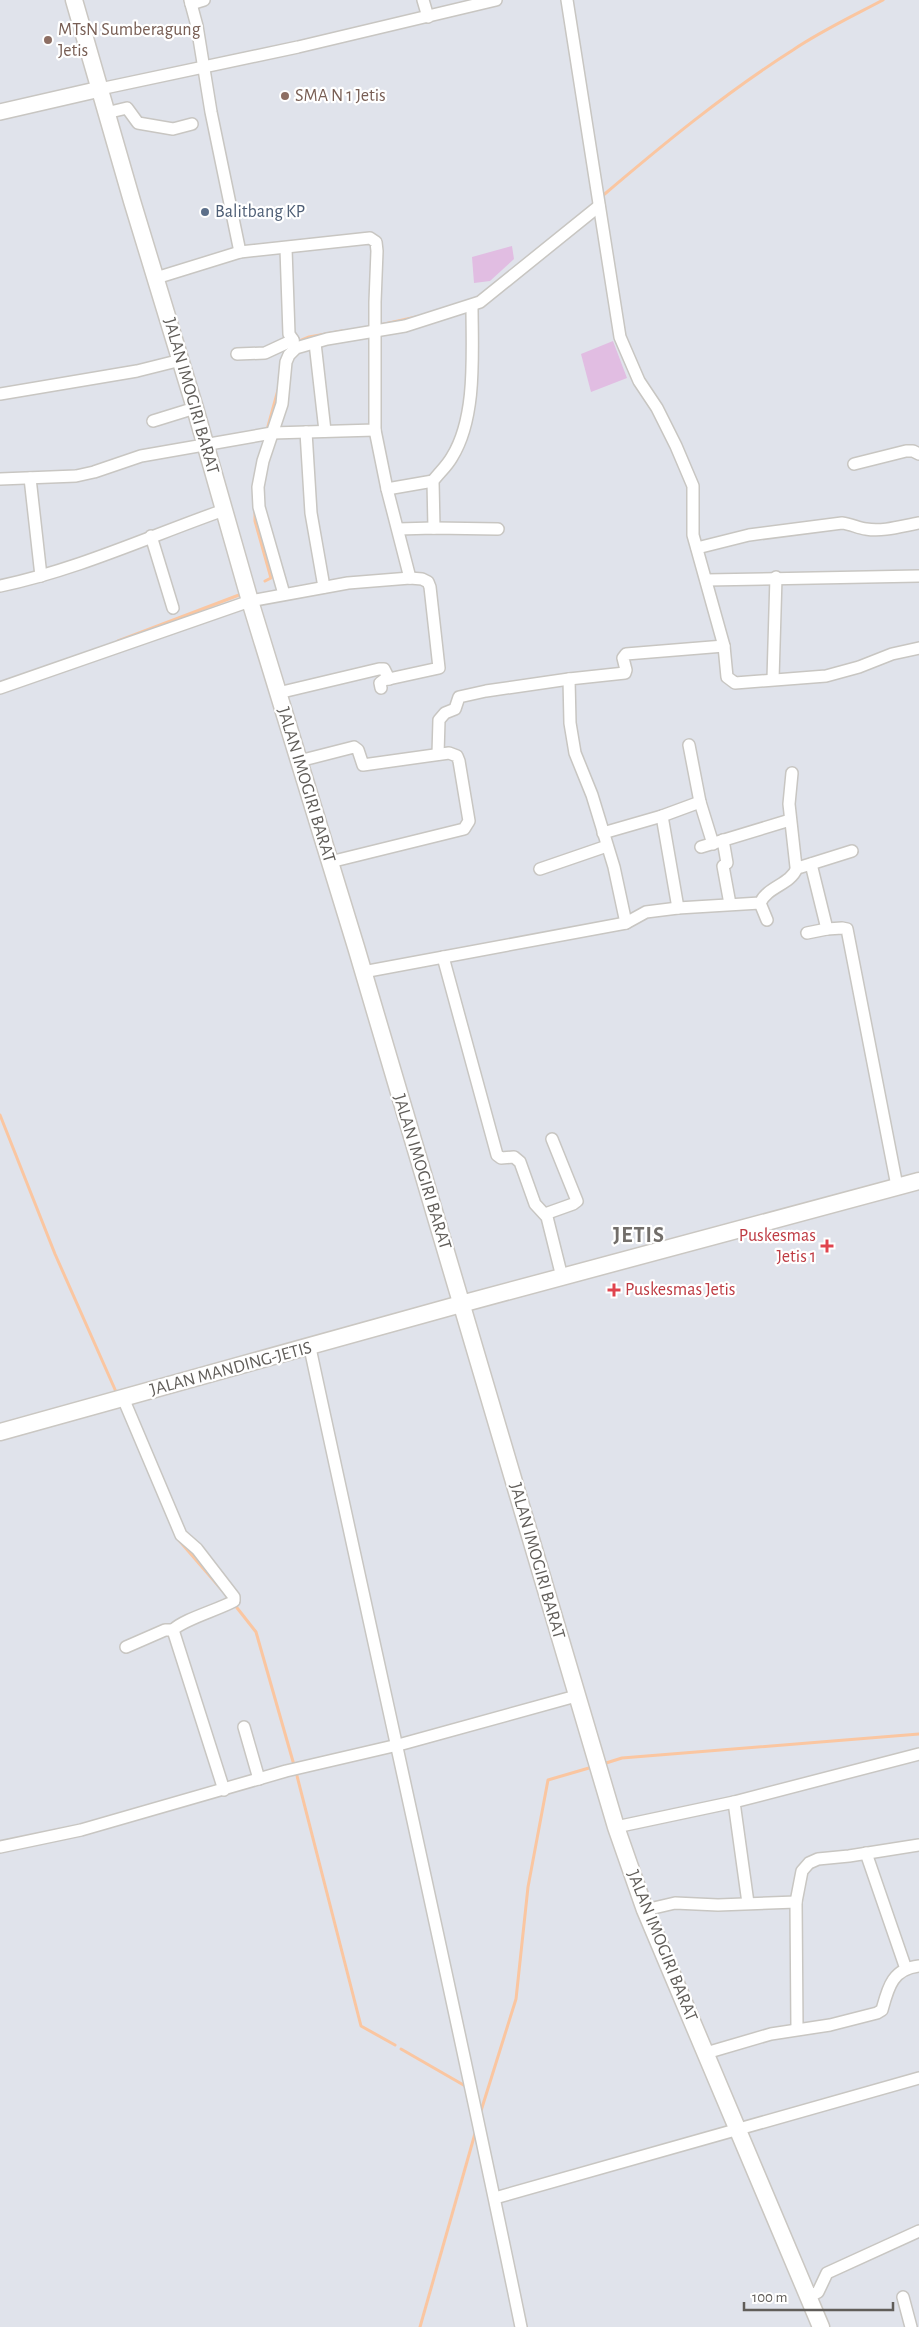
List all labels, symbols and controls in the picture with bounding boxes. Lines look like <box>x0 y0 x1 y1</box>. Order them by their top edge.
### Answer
place label: MTsN Sumberagung Jetis <box>58 21 201 60</box>
marker: MTsN Sumberagung Jetis <box>42 34 54 46</box>
place label: SMA N 1 Jetis <box>295 87 386 105</box>
marker: SMA N 1 Jetis <box>279 90 291 102</box>
place label: Balitbang KP <box>215 203 305 221</box>
marker: Balitbang KP <box>199 206 211 218</box>
street label: JALAN IMOGIRI BARAT <box>160 316 222 476</box>
street label: JALAN IMOGIRI BARAT <box>274 705 338 865</box>
street label: JALAN IMOGIRI BARAT <box>390 1092 454 1252</box>
district label: JETIS <box>613 1224 665 1246</box>
place label: Puskesmas Jetis 1 <box>739 1227 816 1266</box>
marker: Puskesmas Jetis 1 <box>820 1239 834 1253</box>
place label: Puskesmas Jetis <box>625 1281 735 1299</box>
marker: Puskesmas Jetis <box>607 1283 621 1297</box>
street label: JALAN MANDING-JETIS <box>148 1339 314 1399</box>
street label: JALAN IMOGIRI BARAT <box>506 1481 568 1641</box>
street label: JALAN IMOGIRI BARAT <box>623 1868 701 2024</box>
scale bar <box>744 2280 893 2312</box>
text: 100 m <box>752 2290 787 2305</box>

